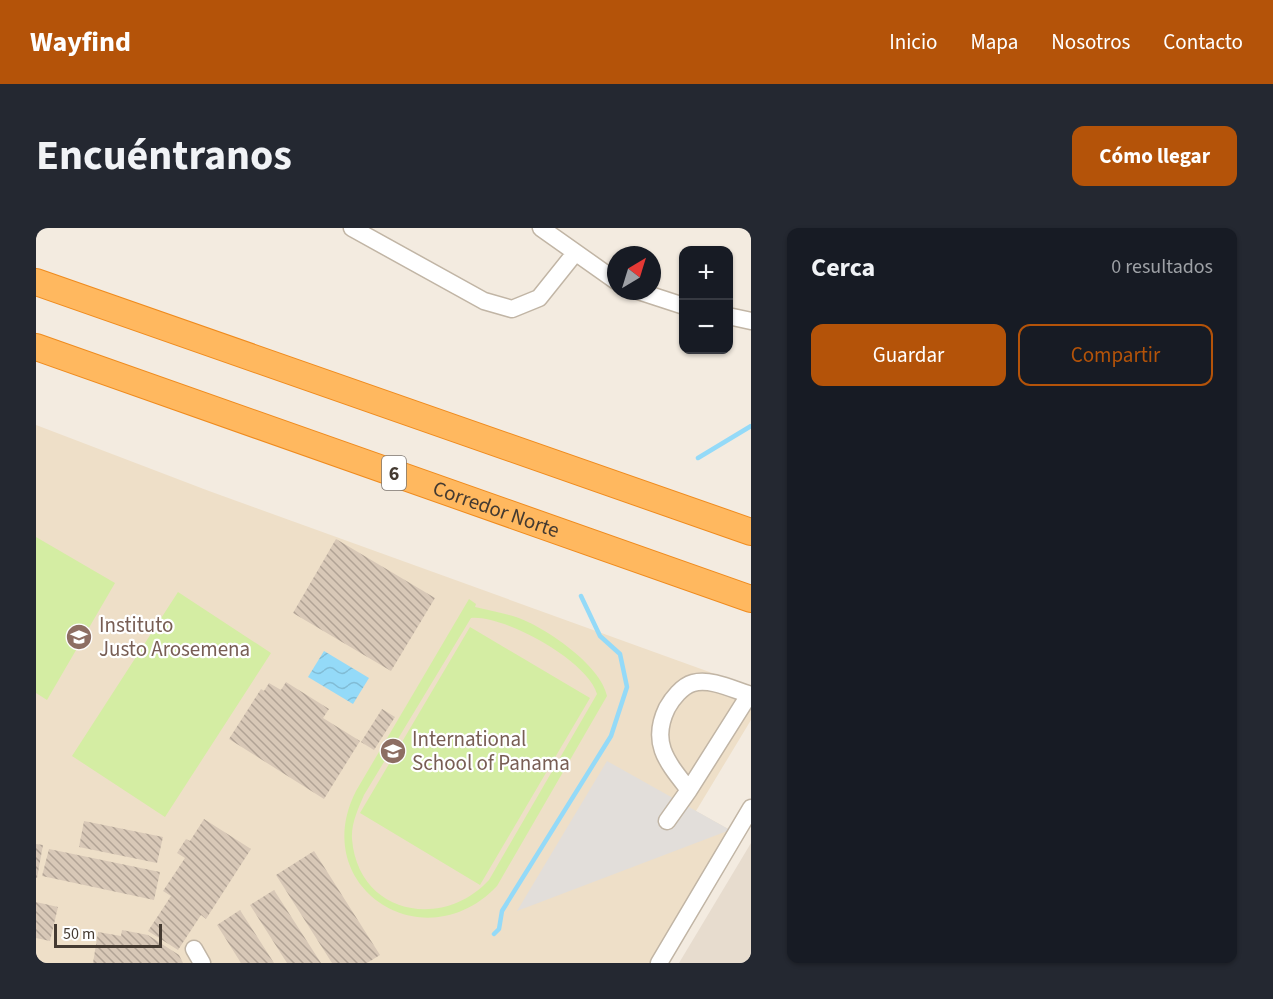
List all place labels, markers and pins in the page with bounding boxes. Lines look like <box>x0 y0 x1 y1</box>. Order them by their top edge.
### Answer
place label: Instituto Justo Arosemena <box>99 610 250 664</box>
school or university icon: Instituto Justo Arosemena <box>64 622 94 652</box>
place label: International School of Panama <box>412 724 570 778</box>
school or university icon: International School of Panama <box>378 736 408 766</box>

